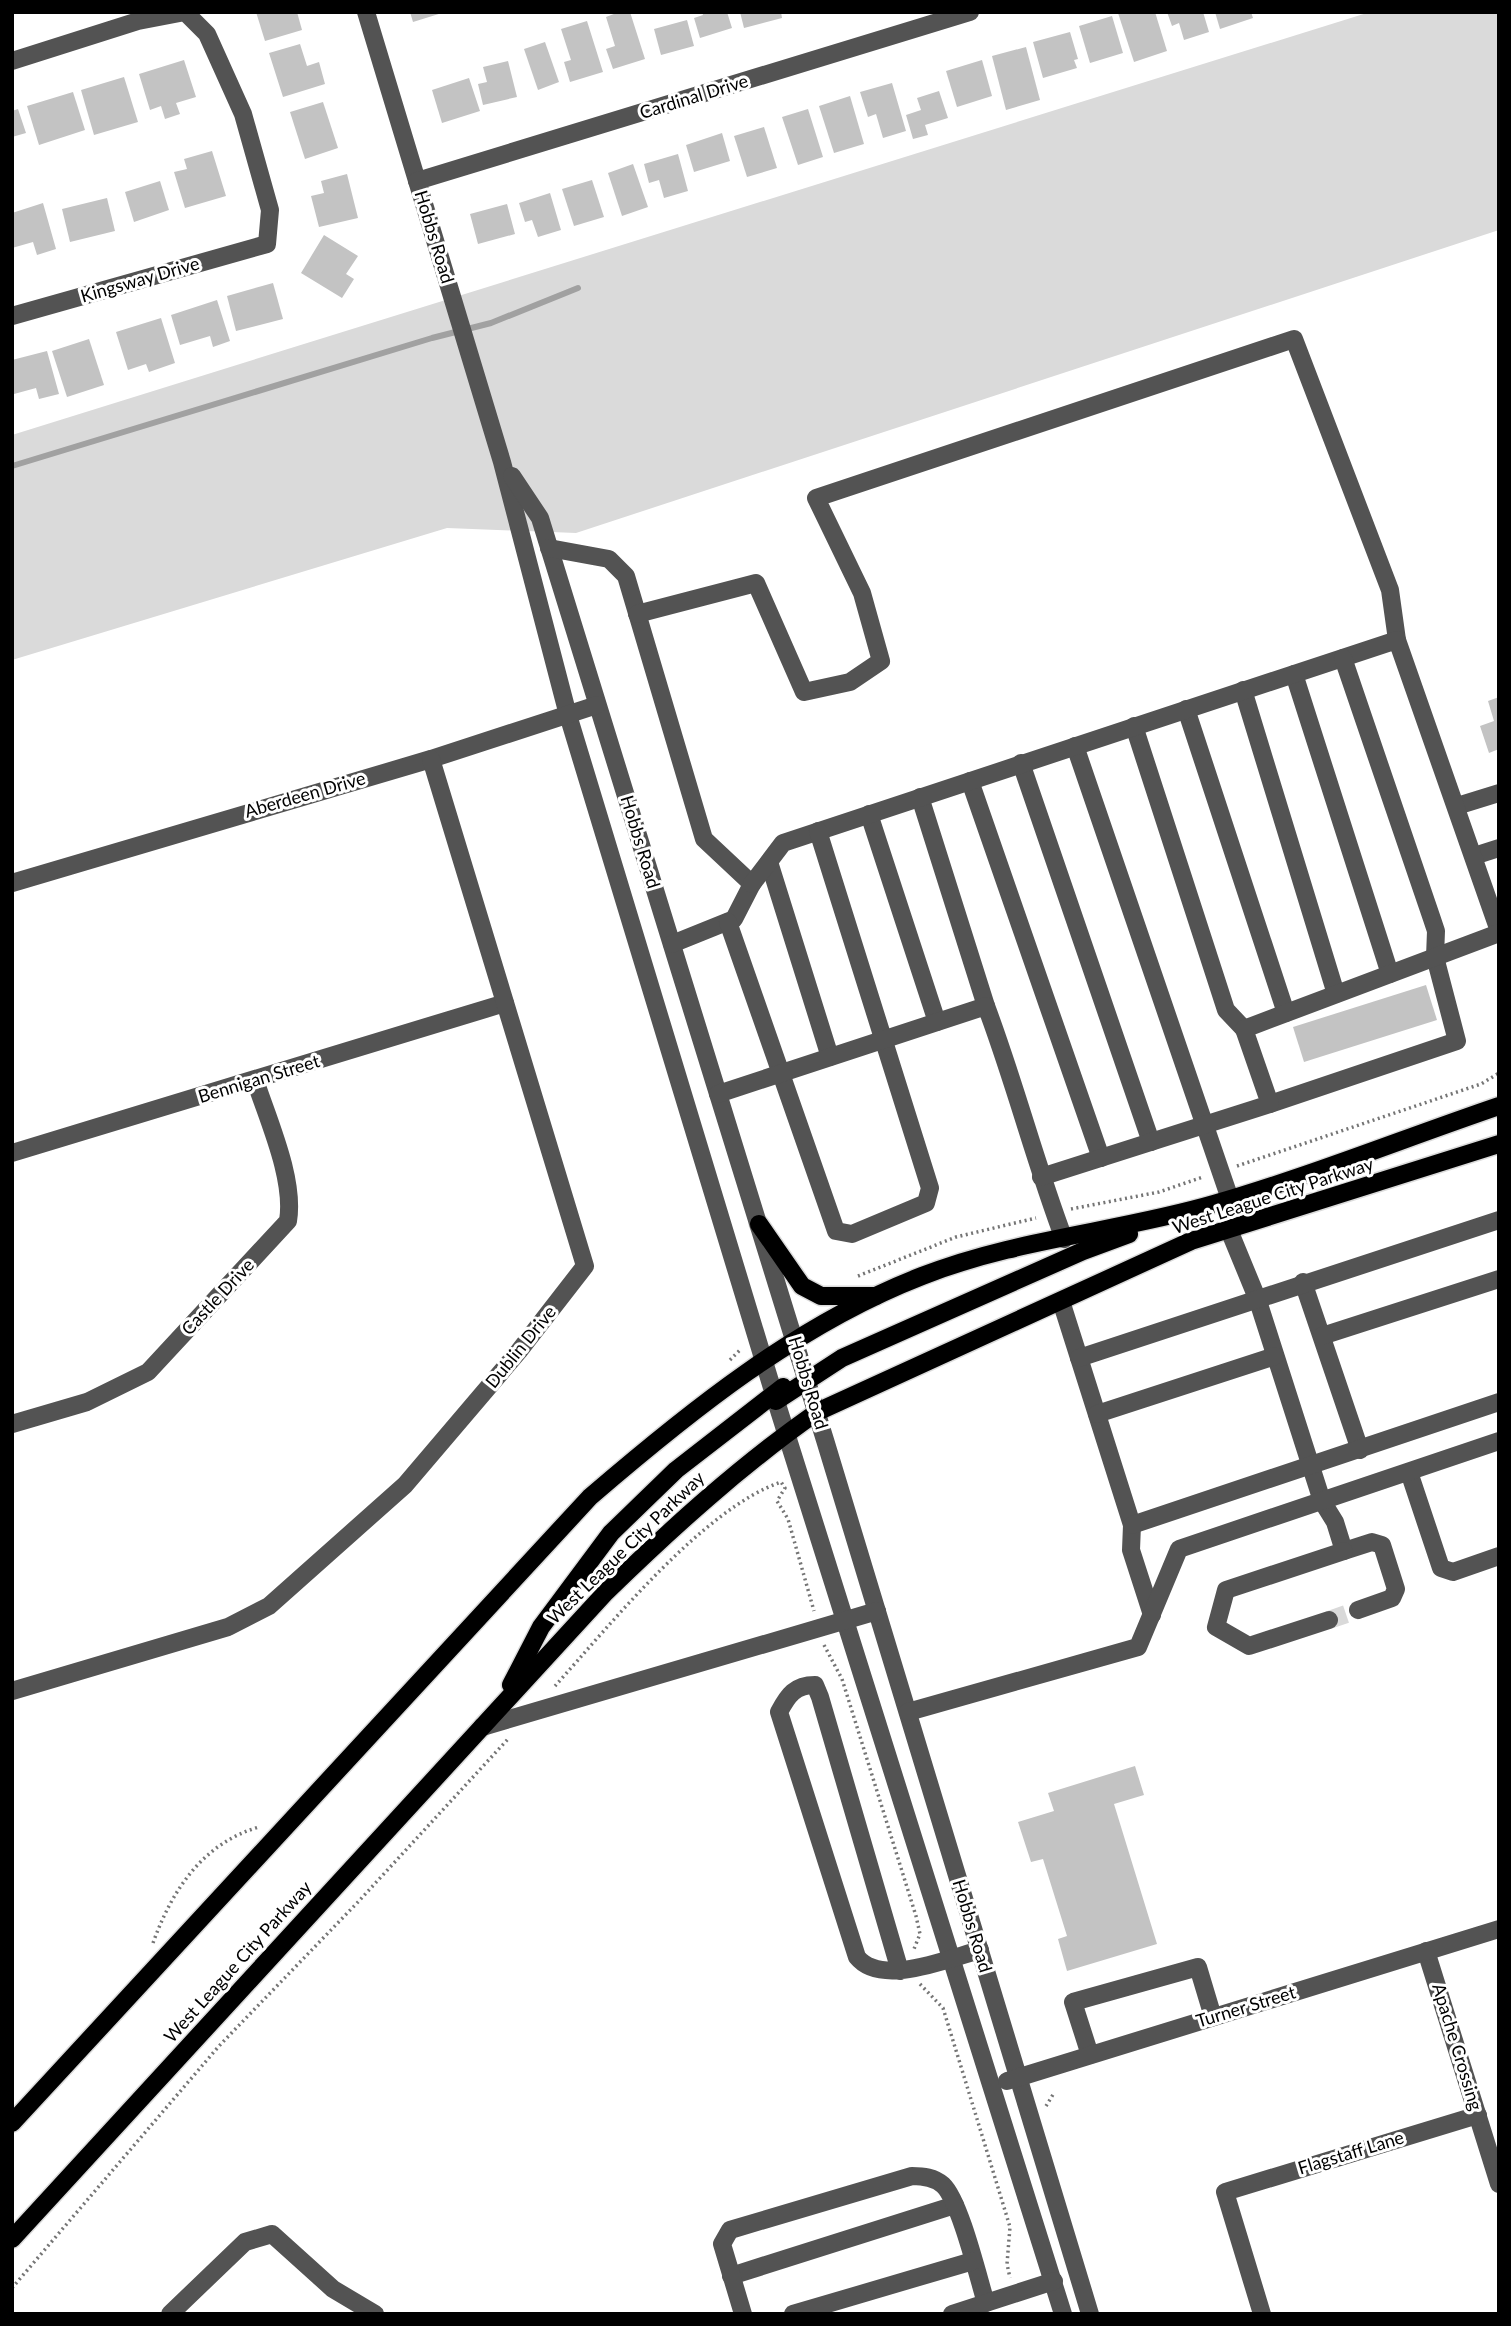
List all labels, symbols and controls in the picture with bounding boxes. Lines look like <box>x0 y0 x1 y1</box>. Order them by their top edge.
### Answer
street label: Cardinal Drive <box>637 69 751 123</box>
street label: Hobbs Road <box>410 188 460 286</box>
street label: Kingsway Drive <box>78 252 202 307</box>
street label: Aberdeen Drive <box>242 766 368 822</box>
street label: Hobbs Road <box>616 793 666 891</box>
street label: Bennigan Street <box>195 1049 323 1107</box>
street label: West League City Parkway <box>1169 1152 1377 1238</box>
street label: Castle Drive <box>176 1254 258 1339</box>
street label: Dublin Drive <box>480 1301 560 1392</box>
street label: Hobbs Road <box>784 1334 834 1432</box>
street label: West League City Parkway <box>542 1466 709 1628</box>
street label: West League City Parkway <box>159 1875 316 2047</box>
street label: Hobbs Road <box>948 1877 998 1975</box>
street label: Turner Street <box>1193 1980 1299 2032</box>
street label: Apache Crossing <box>1428 1981 1488 2113</box>
street label: Flagstaff Lane <box>1295 2125 1406 2179</box>

